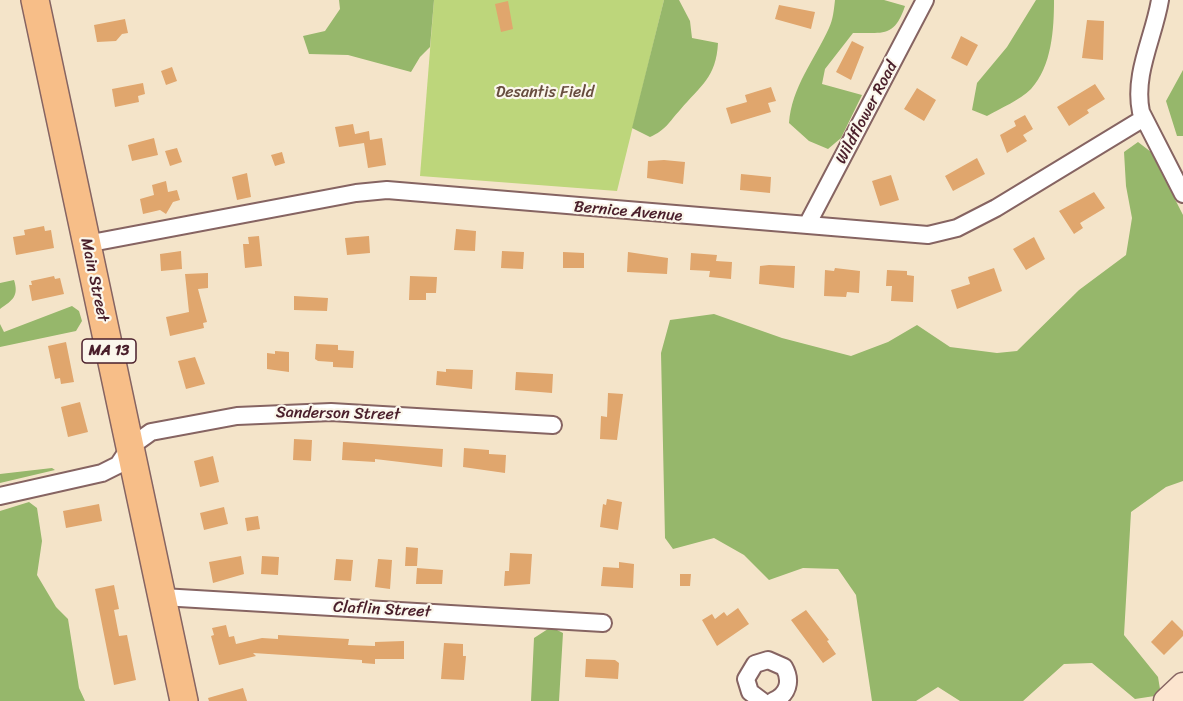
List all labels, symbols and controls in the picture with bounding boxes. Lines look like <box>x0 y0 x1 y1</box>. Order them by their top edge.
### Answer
street label: Wildflower Road <box>832 59 902 167</box>
park label: Desantis Field <box>496 83 594 103</box>
street label: Bernice Avenue <box>573 198 683 226</box>
street label: Main Street <box>76 237 112 323</box>
road number: MA 13 <box>82 339 136 363</box>
street label: Sanderson Street <box>276 403 400 425</box>
street label: Claflin Street <box>333 598 431 622</box>

